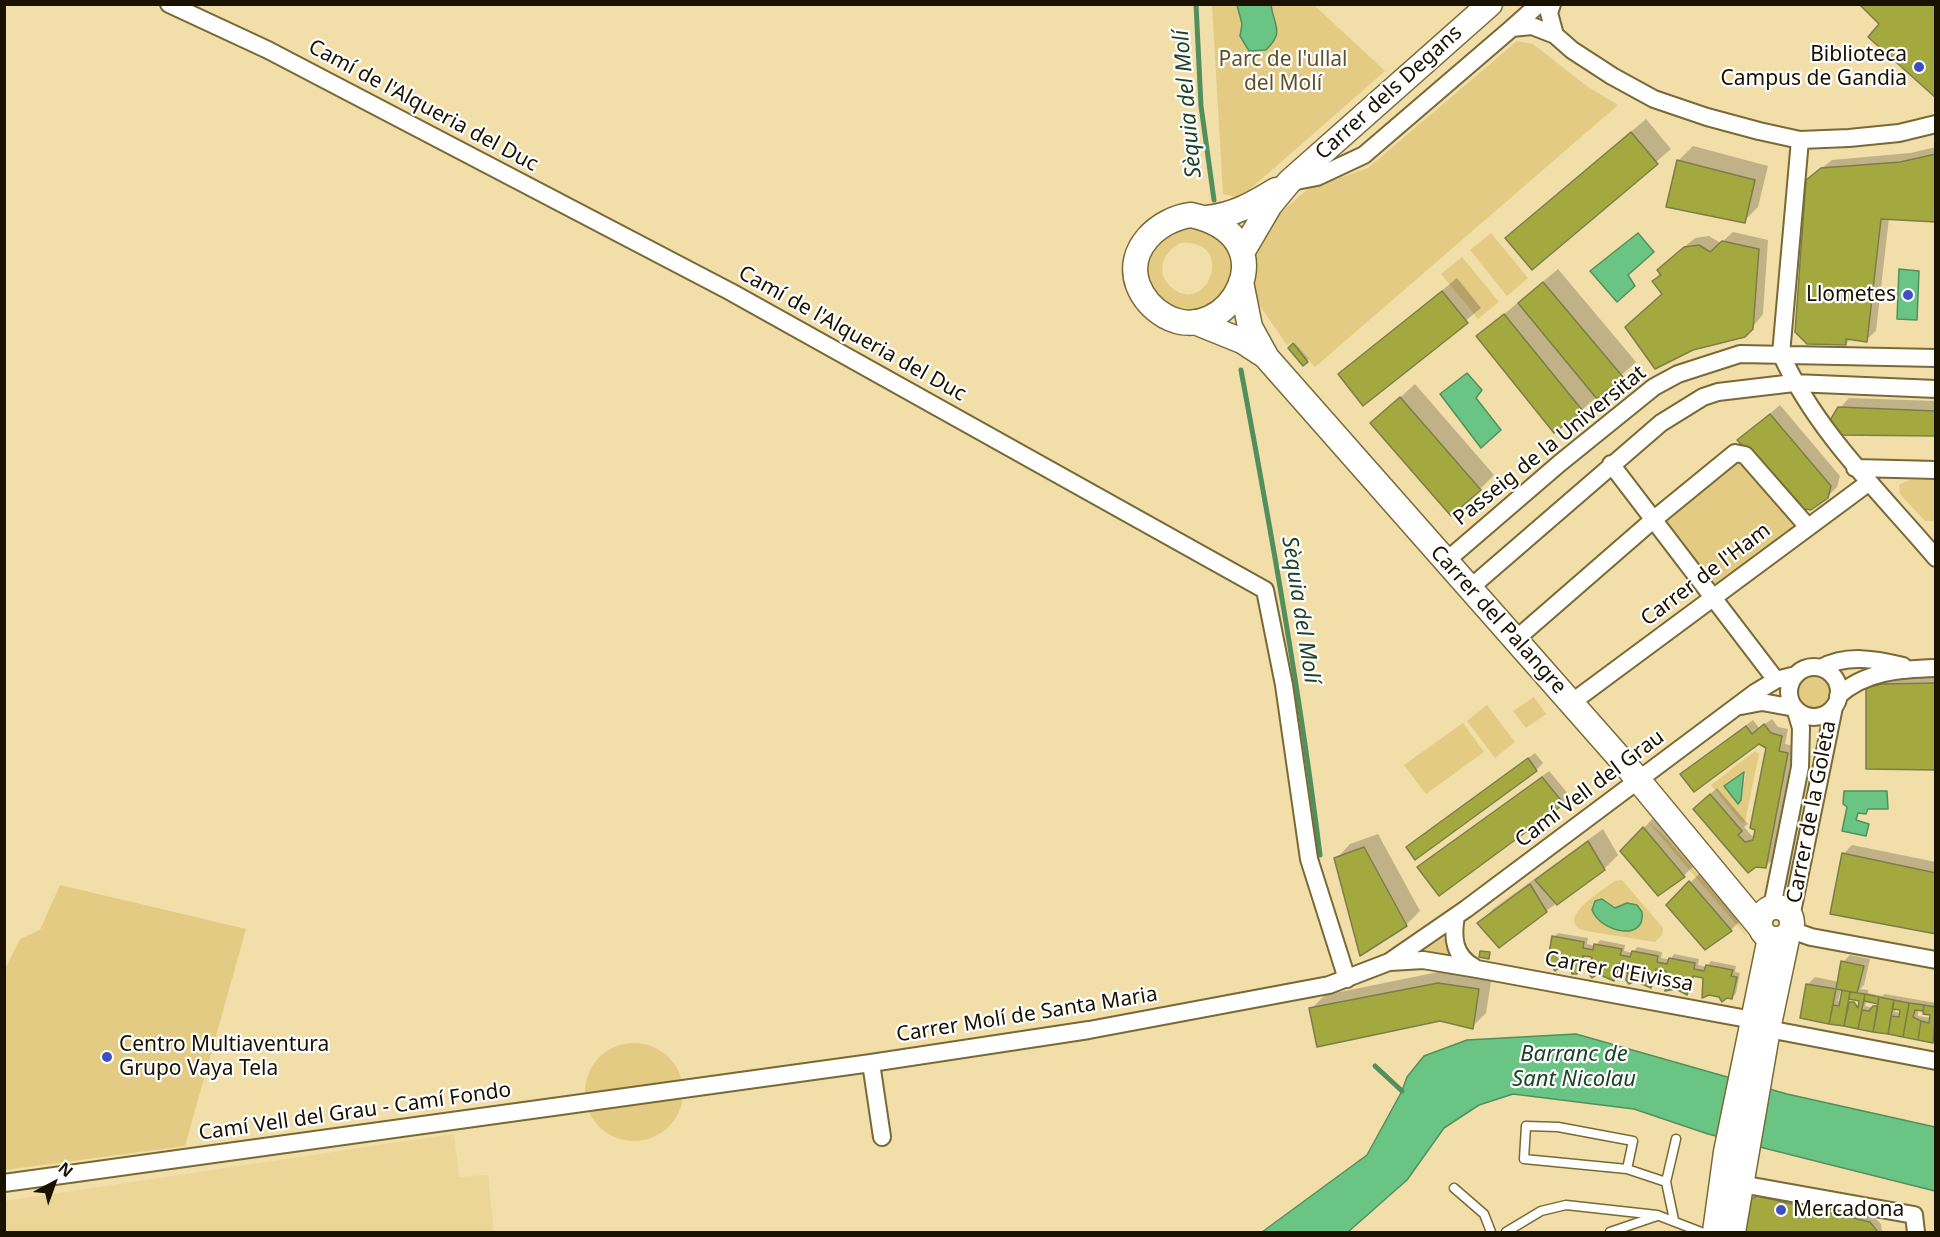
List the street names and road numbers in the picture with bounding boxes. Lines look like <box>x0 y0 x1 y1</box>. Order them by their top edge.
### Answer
street label: Carrer dels Degans <box>1311 21 1467 165</box>
street label: Camí de l'Alqueria del Duc <box>304 35 542 177</box>
street label: Camí de l'Alqueria del Duc <box>734 261 970 407</box>
street label: Passeig de la Universitat <box>1449 361 1651 531</box>
street label: Carrer de l'Ham <box>1636 518 1776 632</box>
street label: Carrer del Palangre <box>1425 540 1571 700</box>
street label: Carrer de la Goleta <box>1782 719 1842 905</box>
street label: Camí Vell del Grau <box>1511 725 1669 853</box>
street label: Carrer d'Eivissa <box>1543 947 1695 997</box>
street label: Carrer Molí de Santa Maria <box>895 982 1159 1048</box>
street label: Camí Vell del Grau - Camí Fondo <box>197 1078 513 1146</box>

